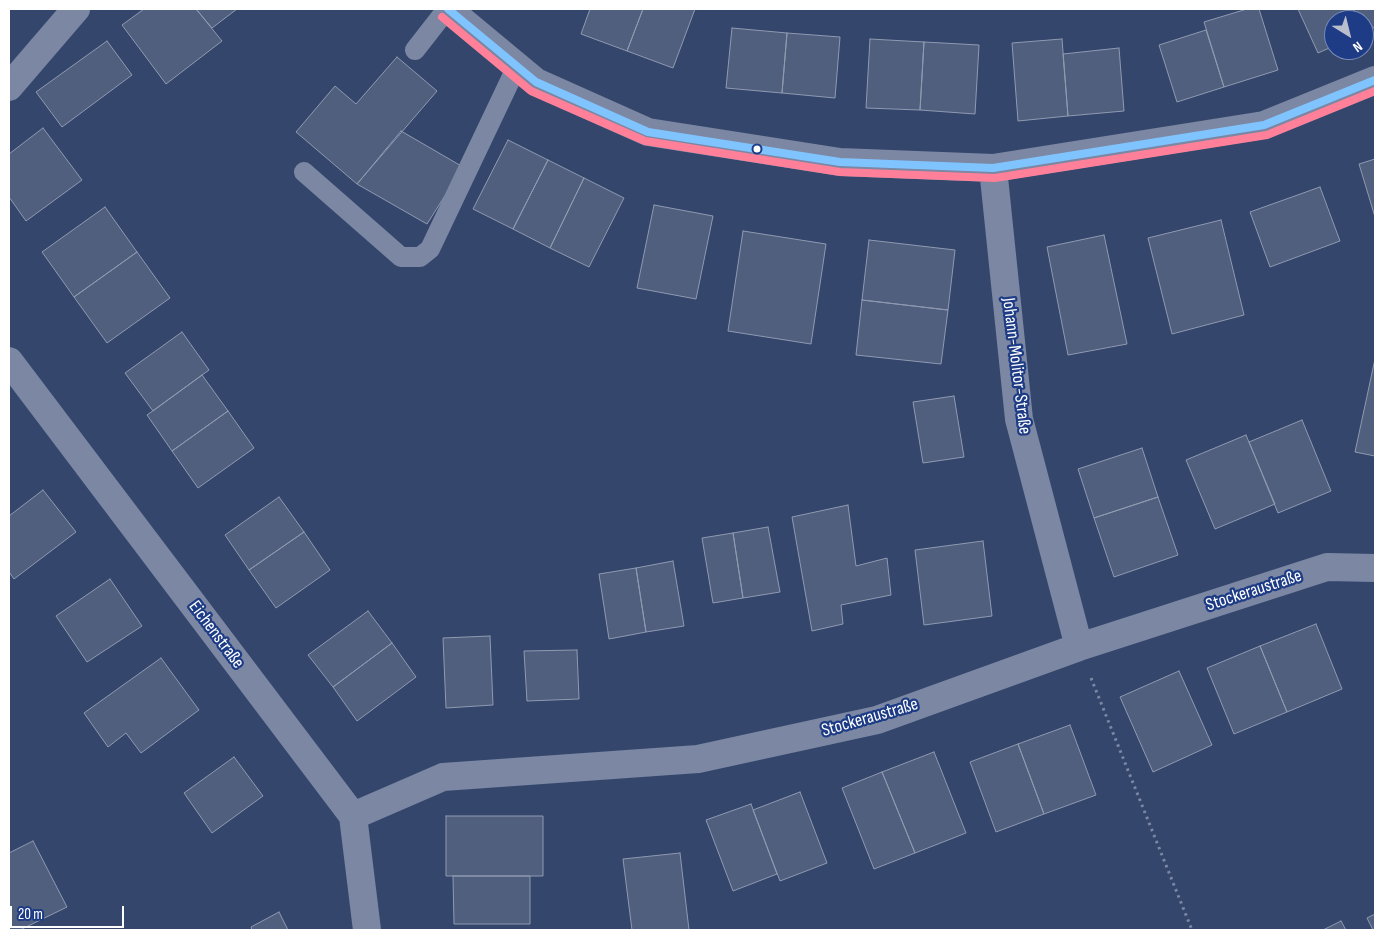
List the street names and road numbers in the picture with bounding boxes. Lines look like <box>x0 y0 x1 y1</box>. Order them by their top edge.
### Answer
street label: Johann-Molitor-Straße <box>997 297 1035 435</box>
street label: Stockeraustraße <box>1203 565 1305 617</box>
street label: Eichenstraße <box>184 597 248 673</box>
street label: Stockeraustraße <box>819 694 921 742</box>

